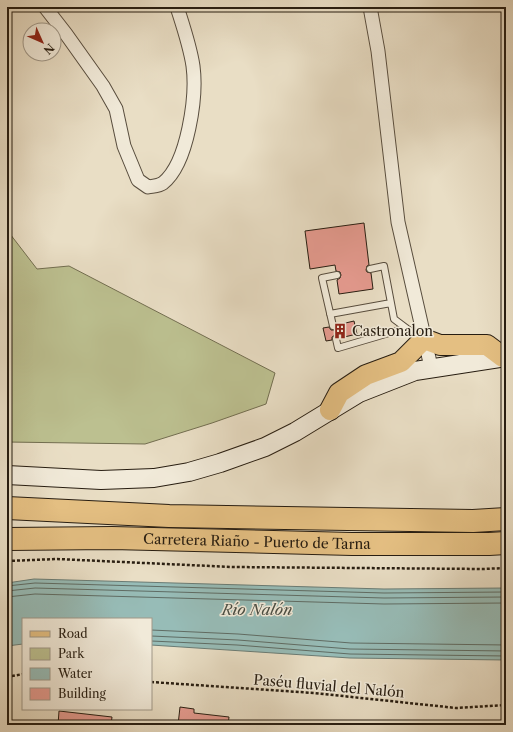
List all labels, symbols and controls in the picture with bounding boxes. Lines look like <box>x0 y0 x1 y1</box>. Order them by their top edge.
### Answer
north arrow <box>22 22 62 62</box>
text: N <box>40 41 57 58</box>
building icon: Castronalon <box>331 322 349 340</box>
place label: Castronalon <box>352 322 433 340</box>
street label: Carretera Riaño - Puerto de Tarna <box>143 530 371 553</box>
water label: Río Nalón <box>221 600 292 619</box>
legend <box>22 618 152 710</box>
text: Road <box>58 626 88 641</box>
text: Park <box>58 646 85 661</box>
text: Water <box>57 666 92 681</box>
street label: Paséu fluvial del Nalón <box>253 670 405 702</box>
text: Building <box>58 686 106 701</box>

